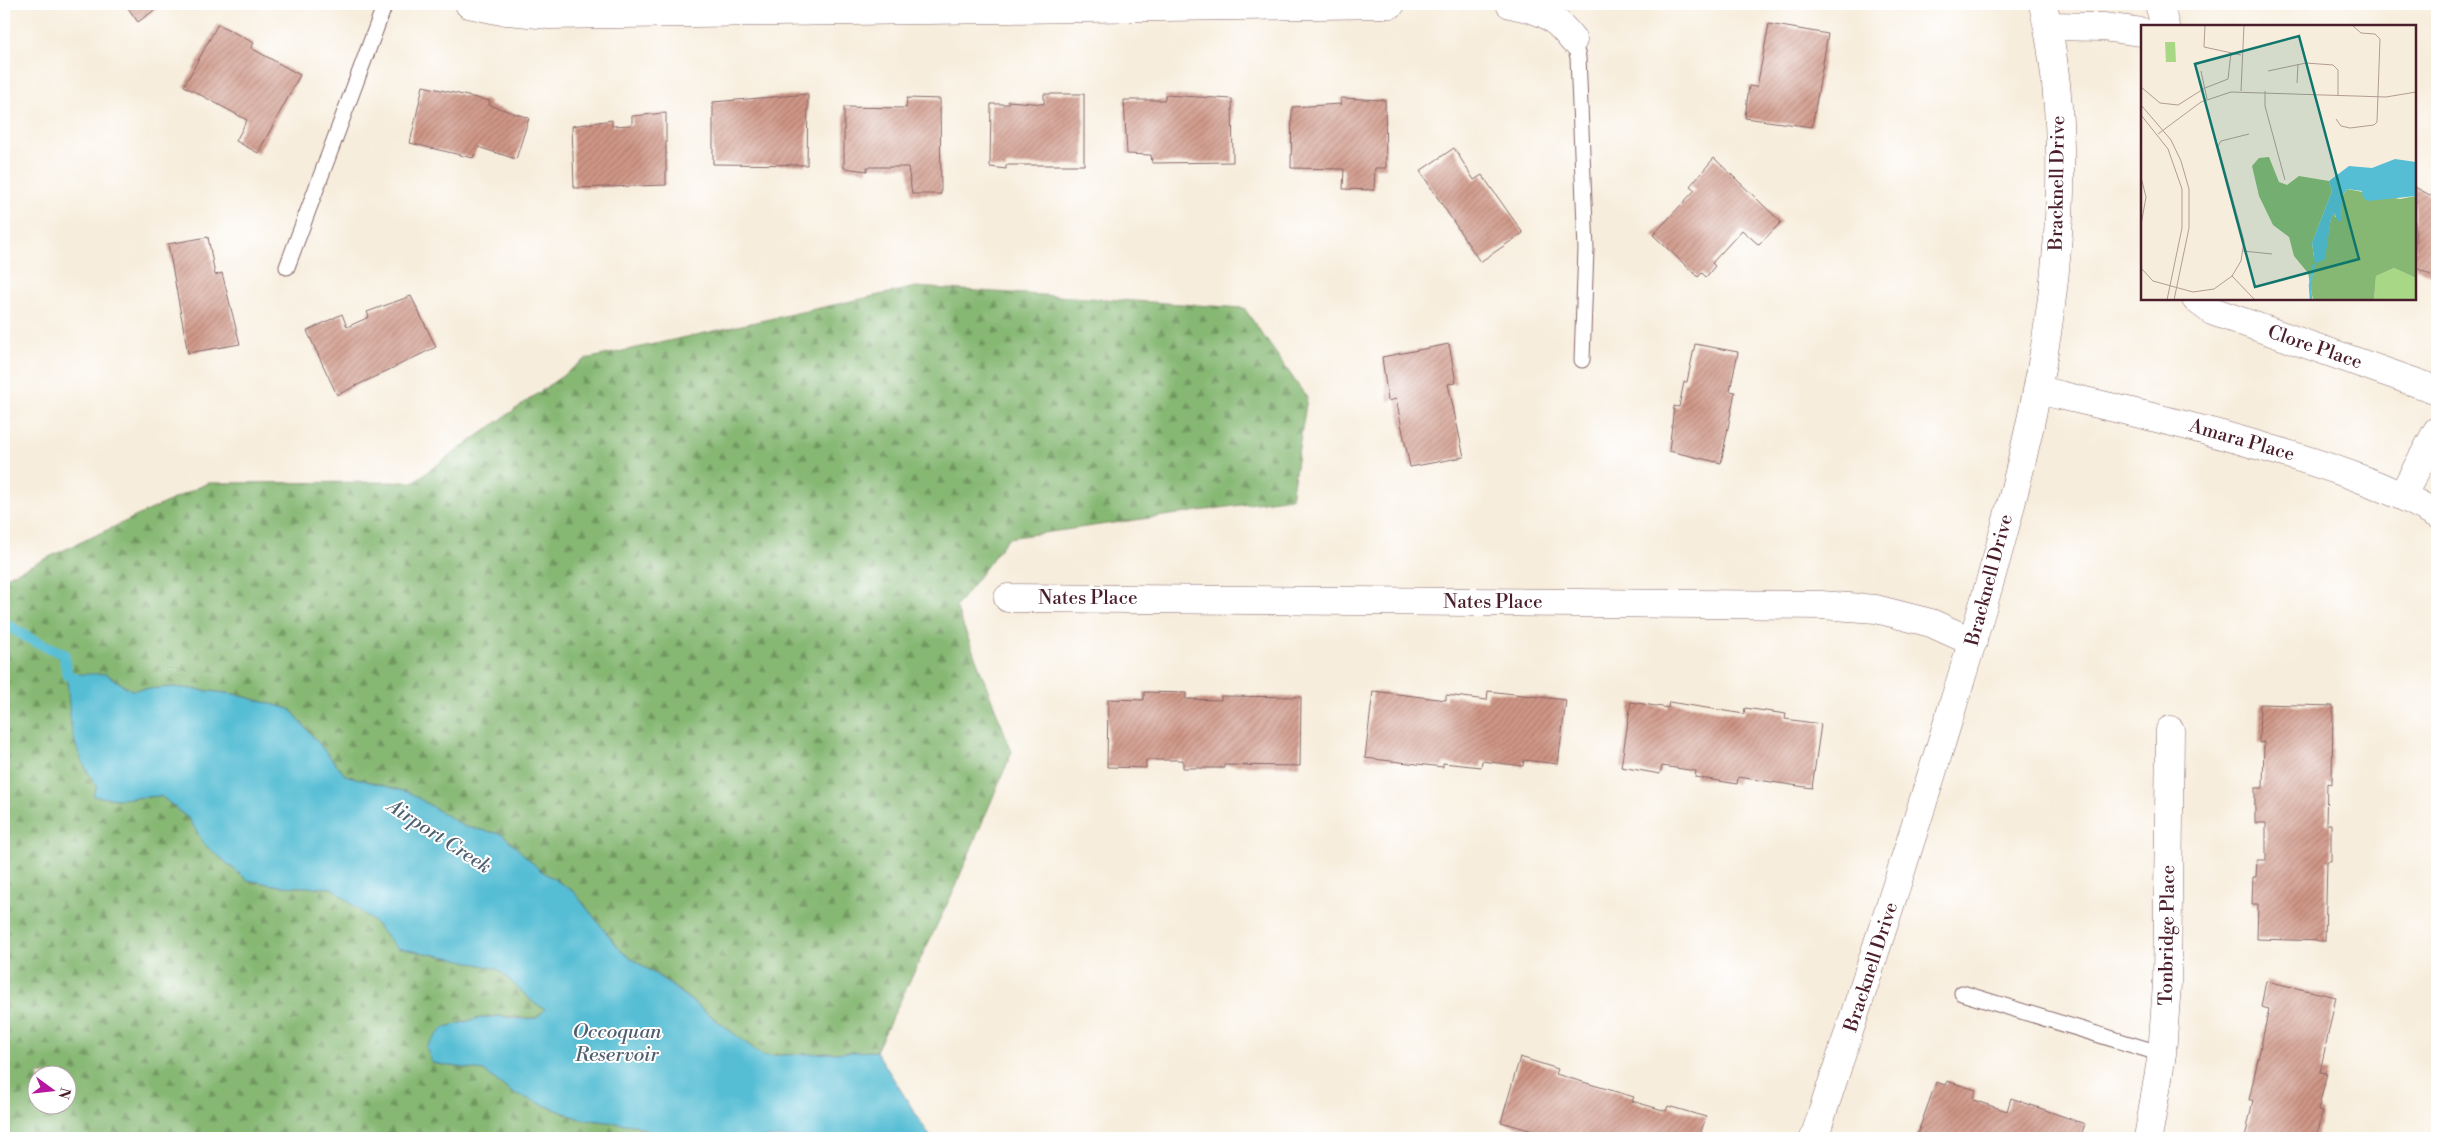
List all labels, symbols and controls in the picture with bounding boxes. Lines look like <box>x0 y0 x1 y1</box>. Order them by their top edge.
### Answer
inset map <box>2141 25 2416 300</box>
street label: Bracknell Drive <box>2044 115 2070 252</box>
street label: Clore Place <box>2265 320 2365 374</box>
street label: Amara Place <box>2186 413 2297 466</box>
street label: Bracknell Drive <box>1960 512 2018 649</box>
street label: Nates Place <box>1038 586 1138 610</box>
street label: Nates Place <box>1443 590 1543 614</box>
water label: Airport Creek <box>381 793 496 880</box>
street label: Tonbridge Place <box>2154 864 2180 1006</box>
street label: Bracknell Drive <box>1838 899 1903 1036</box>
water label: Occoquan Reservoir <box>572 1020 662 1068</box>
north arrow <box>28 1064 78 1114</box>
text: N <box>53 1085 74 1101</box>

